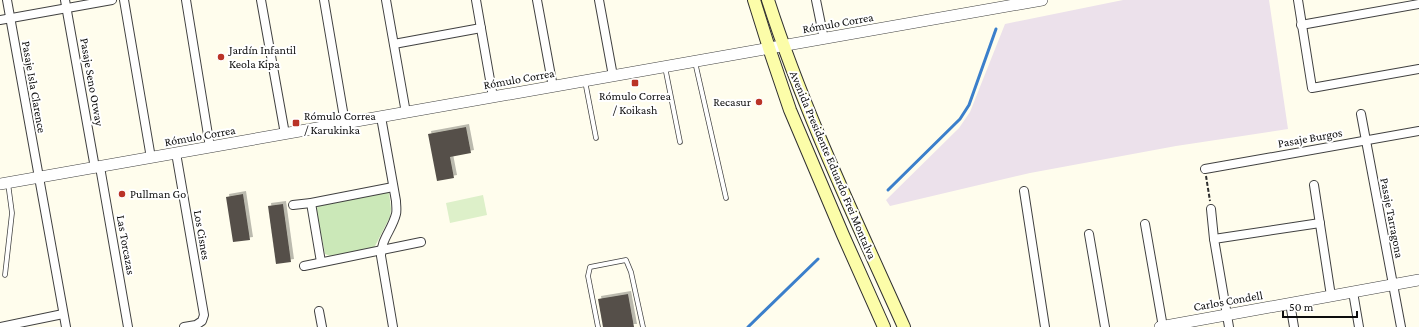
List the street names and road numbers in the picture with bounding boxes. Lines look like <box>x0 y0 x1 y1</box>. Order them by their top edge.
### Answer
street label: Rómulo Correa <box>801 10 875 36</box>
street label: Pasaje Seno Otway <box>77 37 107 128</box>
street label: Pasaje Isla Clarence <box>19 40 49 134</box>
street label: Rómulo Correa <box>482 66 556 92</box>
street label: Avenida Presidente Eduardo Frei Montalva <box>787 69 879 262</box>
street label: Rómulo Correa <box>163 123 237 149</box>
street label: Pasaje Burgos <box>1277 125 1344 151</box>
street label: Pasaje Tarragona <box>1377 177 1407 260</box>
street label: Los Cisnes <box>191 209 213 261</box>
street label: Las Torcazas <box>114 214 138 276</box>
street label: Carlos Condell <box>1192 288 1264 314</box>

